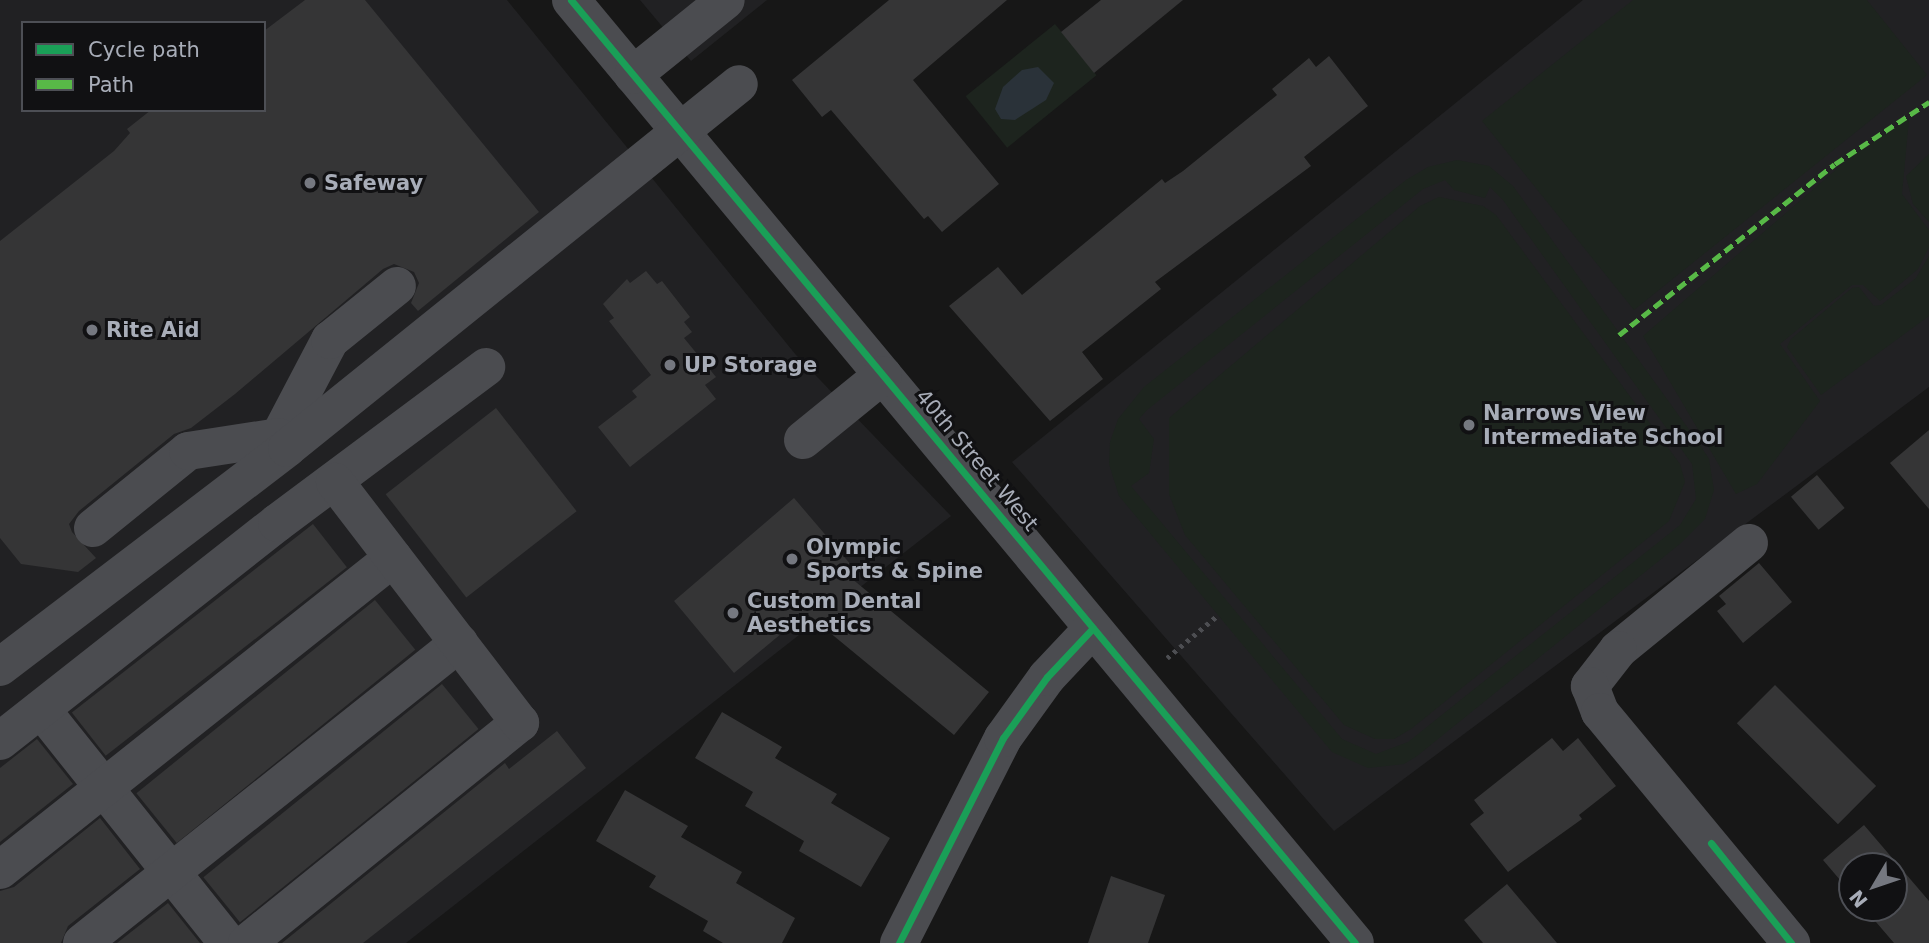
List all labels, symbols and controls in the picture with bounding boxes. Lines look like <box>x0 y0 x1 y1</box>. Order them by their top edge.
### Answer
legend <box>21 21 266 112</box>
text: Cycle path <box>88 38 200 62</box>
text: Path <box>88 73 134 97</box>
place label: Safeway <box>324 170 423 196</box>
marker: Safeway <box>302 175 318 191</box>
place label: Rite Aid <box>106 317 199 343</box>
marker: Rite Aid <box>84 322 100 338</box>
place label: UP Storage <box>684 352 817 378</box>
marker: UP Storage <box>662 357 678 373</box>
street label: 40th Street West <box>910 384 1044 536</box>
place label: Narrows View Intermediate School <box>1483 400 1723 450</box>
marker: Narrows View Intermediate School <box>1461 417 1477 433</box>
place label: Olympic Sports & Spine <box>806 534 983 584</box>
marker: Olympic Sports & Spine <box>784 551 800 567</box>
place label: Custom Dental Aesthetics <box>747 588 922 638</box>
marker: Custom Dental Aesthetics <box>725 605 741 621</box>
north arrow <box>1838 852 1908 922</box>
text: N <box>1845 886 1872 912</box>

